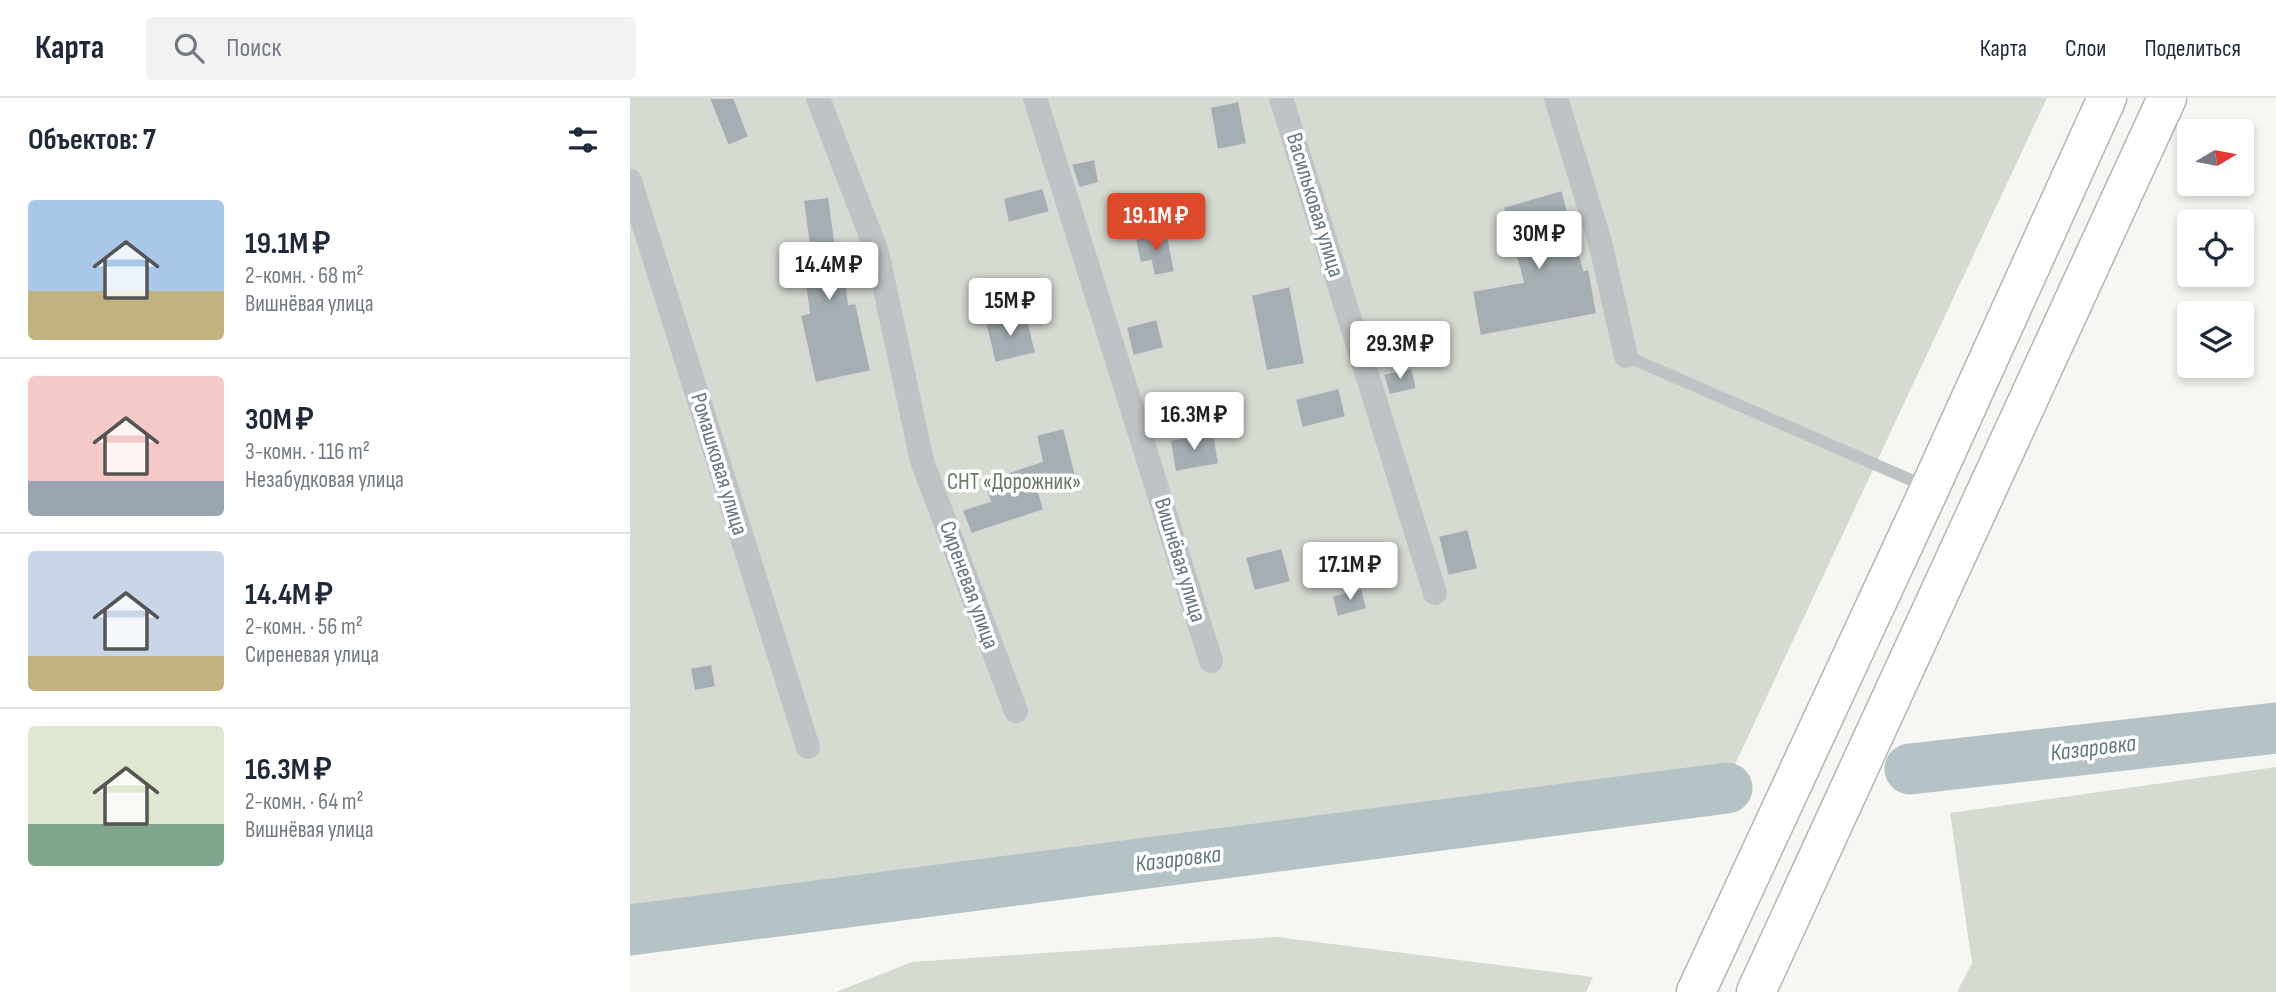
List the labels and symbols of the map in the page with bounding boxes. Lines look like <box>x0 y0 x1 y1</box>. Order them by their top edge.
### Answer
north arrow <box>2177 119 2254 196</box>
street label: Васильковая улица <box>1280 129 1350 281</box>
pin: 19.1M ₽ <box>1091 194 1221 253</box>
pin: 30M ₽ <box>1490 212 1588 271</box>
pin: 14.4M ₽ <box>764 242 894 302</box>
pin: 15M ₽ <box>961 278 1059 338</box>
pin: 29.3M ₽ <box>1335 322 1465 381</box>
street label: Ромашковая улица <box>684 390 754 538</box>
pin: 16.3M ₽ <box>1129 392 1259 452</box>
park label: СНТ «Дорожник» <box>947 468 1081 496</box>
street label: Вишнёвая улица <box>1148 494 1212 626</box>
street label: Сиреневая улица <box>933 517 1005 653</box>
pin: 17.1M ₽ <box>1285 542 1415 602</box>
water label: Казаровка <box>2049 728 2138 768</box>
water label: Казаровка <box>1134 839 1223 879</box>

